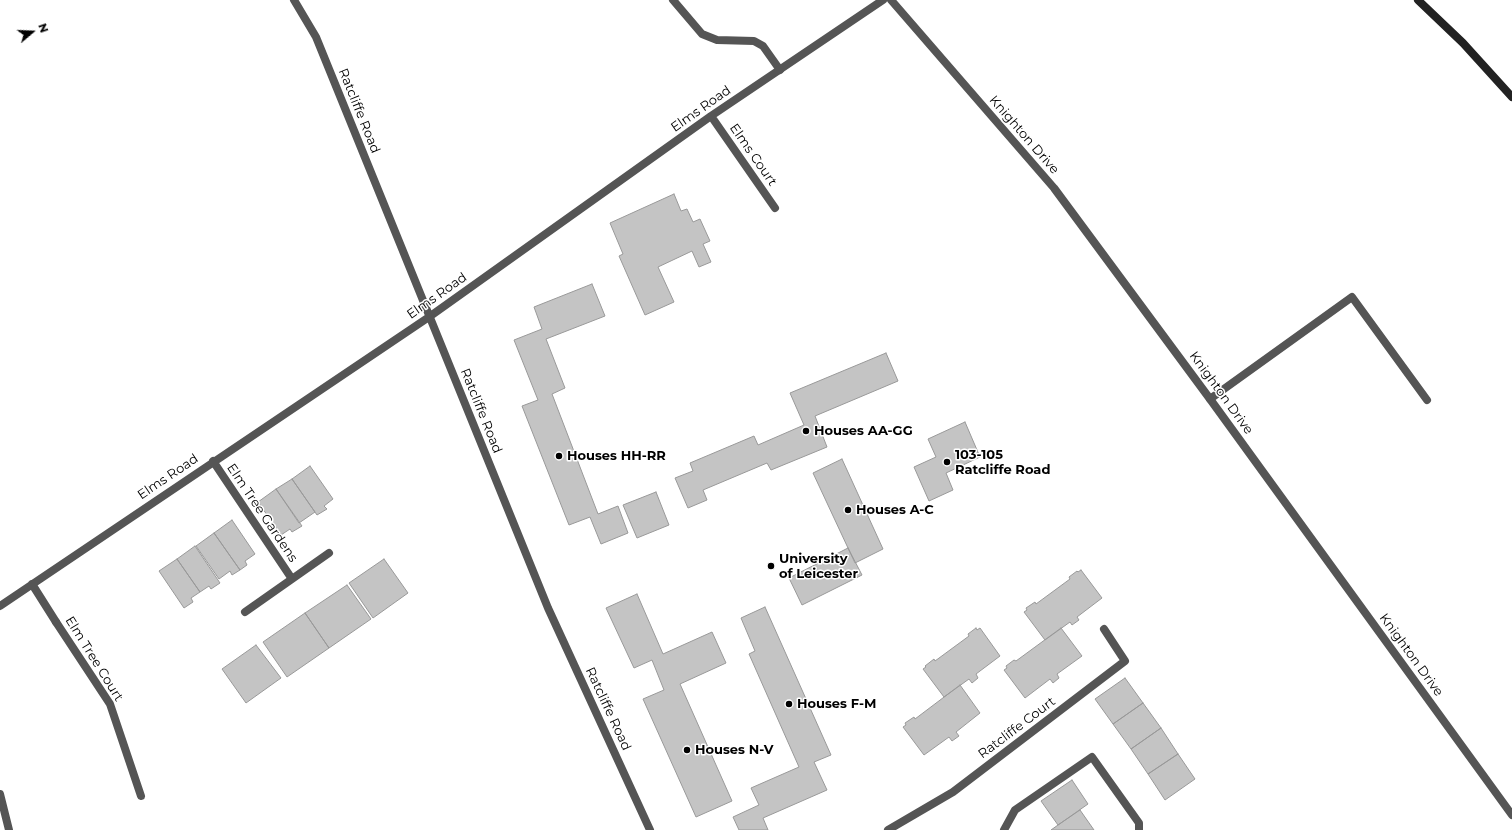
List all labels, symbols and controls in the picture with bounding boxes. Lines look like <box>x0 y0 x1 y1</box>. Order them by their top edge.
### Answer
north arrow <box>12 12 52 52</box>
text: N <box>35 22 51 35</box>
street label: Ratcliffe Road <box>335 66 383 156</box>
street label: Elms Road <box>668 83 734 135</box>
street label: Knighton Drive <box>986 93 1062 177</box>
street label: Elms Court <box>726 121 780 189</box>
street label: Elms Road <box>404 270 470 322</box>
street label: Knighton Drive <box>1186 349 1256 437</box>
street label: Ratcliffe Road <box>457 366 505 456</box>
place label: Houses AA-GG <box>814 423 913 439</box>
marker: Houses AA-GG <box>801 426 811 436</box>
place label: 103-105 Ratcliffe Road <box>955 447 1050 478</box>
place label: Houses HH-RR <box>567 448 666 464</box>
street label: Elms Road <box>135 451 201 503</box>
marker: Houses HH-RR <box>554 451 564 461</box>
marker: 103-105 Ratcliffe Road <box>942 457 952 467</box>
street label: Elm Tree Gardens <box>223 461 301 565</box>
place label: Houses A-C <box>856 502 934 518</box>
marker: Houses A-C <box>843 505 853 515</box>
place label: University of Leicester <box>779 551 858 582</box>
marker: University of Leicester <box>766 561 776 571</box>
street label: Knighton Drive <box>1376 611 1446 699</box>
street label: Elm Tree Court <box>62 614 126 704</box>
street label: Ratcliffe Road <box>582 665 634 753</box>
street label: Ratcliffe Court <box>975 694 1059 762</box>
place label: Houses F-M <box>797 696 876 712</box>
marker: Houses F-M <box>784 699 794 709</box>
place label: Houses N-V <box>695 742 774 758</box>
marker: Houses N-V <box>682 745 692 755</box>

